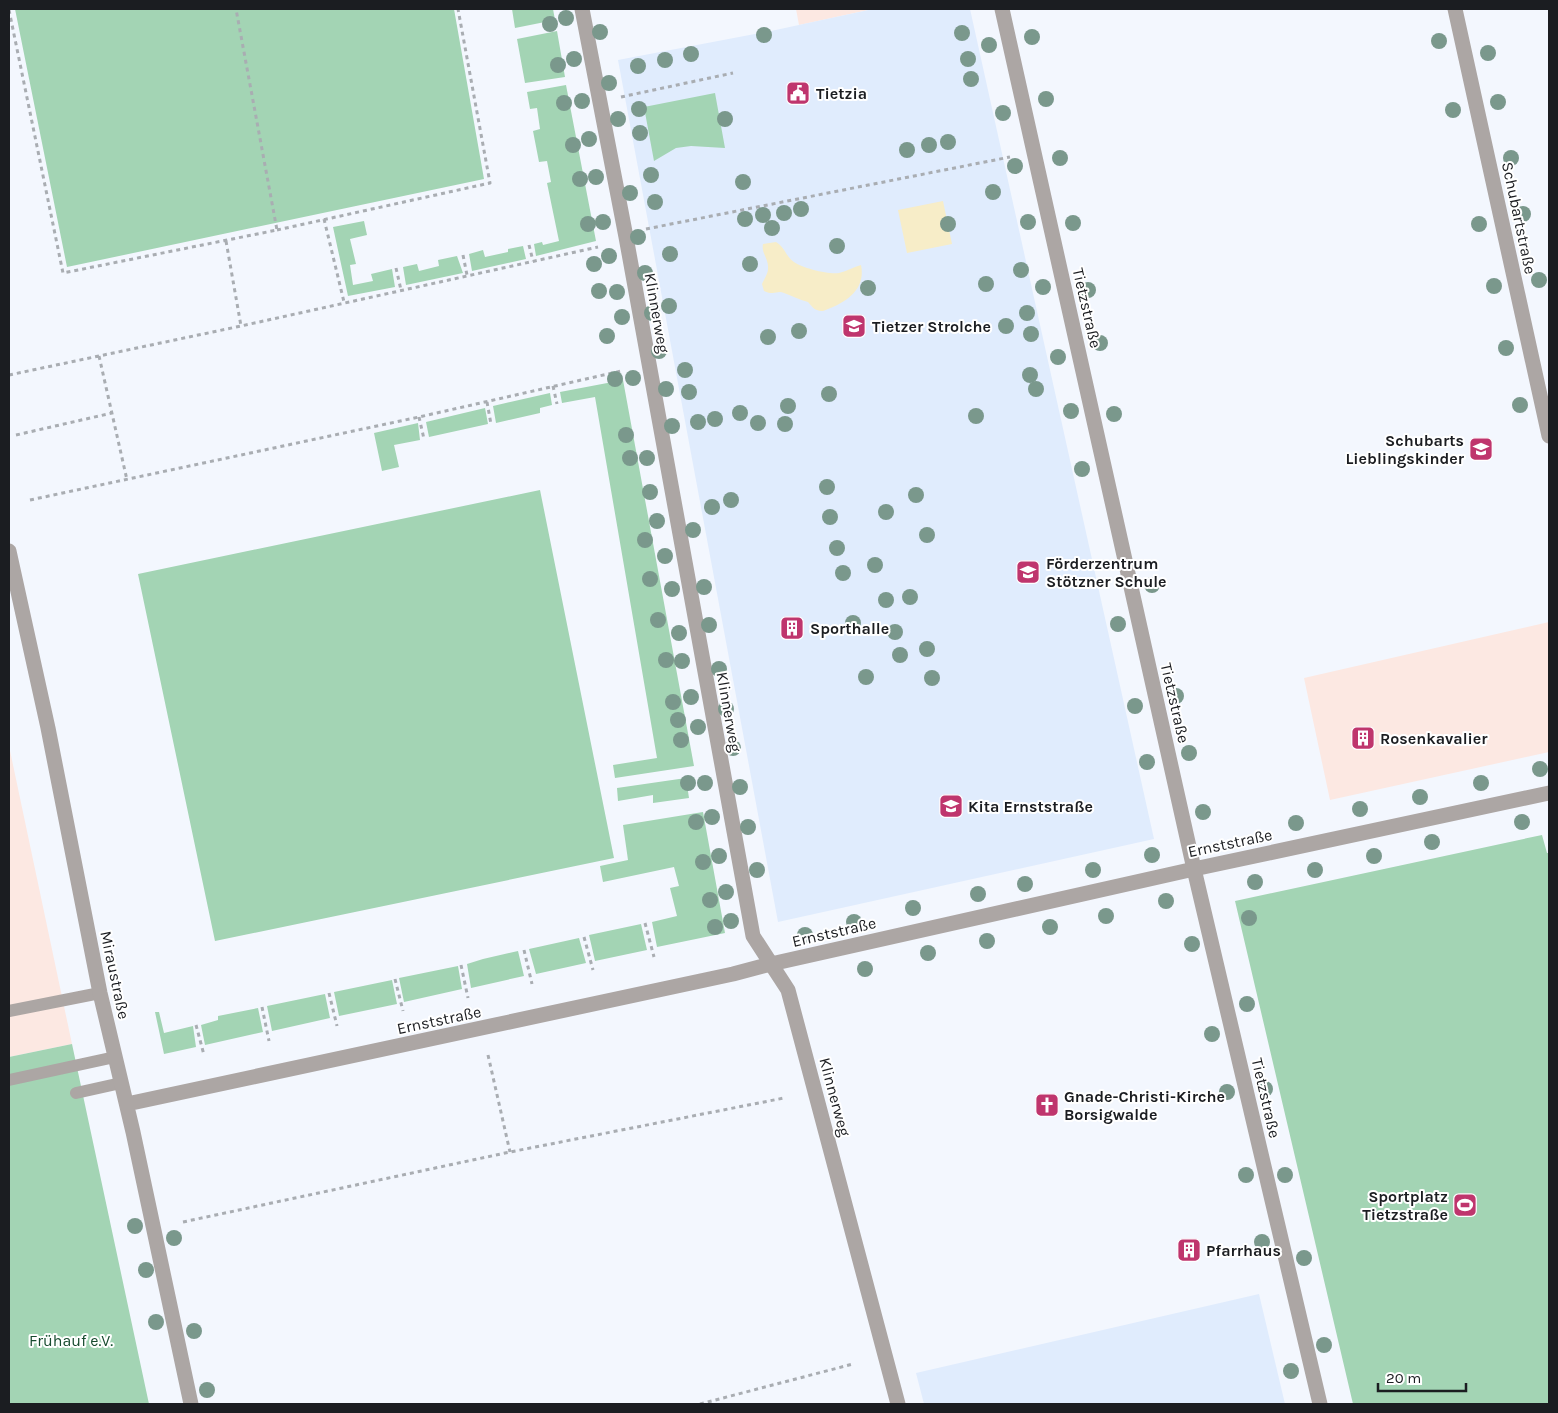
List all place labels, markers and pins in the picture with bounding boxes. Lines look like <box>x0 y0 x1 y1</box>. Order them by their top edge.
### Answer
public building icon: Tietzia <box>785 80 811 106</box>
place label: Tietzia <box>816 84 867 103</box>
school or university icon: Tietzer Strolche <box>841 313 867 339</box>
place label: Tietzer Strolche <box>872 317 991 336</box>
place label: Schubarts Lieblingskinder <box>1345 431 1465 468</box>
school or university icon: Schubarts Lieblingskinder <box>1468 436 1494 462</box>
place label: Förderzentrum Stötzner Schule <box>1046 554 1167 591</box>
school or university icon: Förderzentrum Stötzner Schule <box>1015 559 1041 585</box>
building icon: Sporthalle <box>779 615 805 641</box>
place label: Sporthalle <box>810 619 889 638</box>
building icon: Rosenkavalier <box>1350 725 1376 751</box>
place label: Rosenkavalier <box>1380 729 1488 748</box>
school or university icon: Kita Ernststraße <box>938 793 964 819</box>
place label: Kita Ernststraße <box>968 797 1093 816</box>
place label: Gnade-Christi-Kirche Borsigwalde <box>1064 1087 1225 1124</box>
church icon: Gnade-Christi-Kirche Borsigwalde <box>1034 1092 1060 1118</box>
place label: Sportplatz Tietzstraße <box>1362 1187 1448 1224</box>
sports icon: Sportplatz Tietzstraße <box>1452 1192 1478 1218</box>
building icon: Pfarrhaus <box>1176 1237 1202 1263</box>
place label: Pfarrhaus <box>1206 1241 1281 1260</box>

